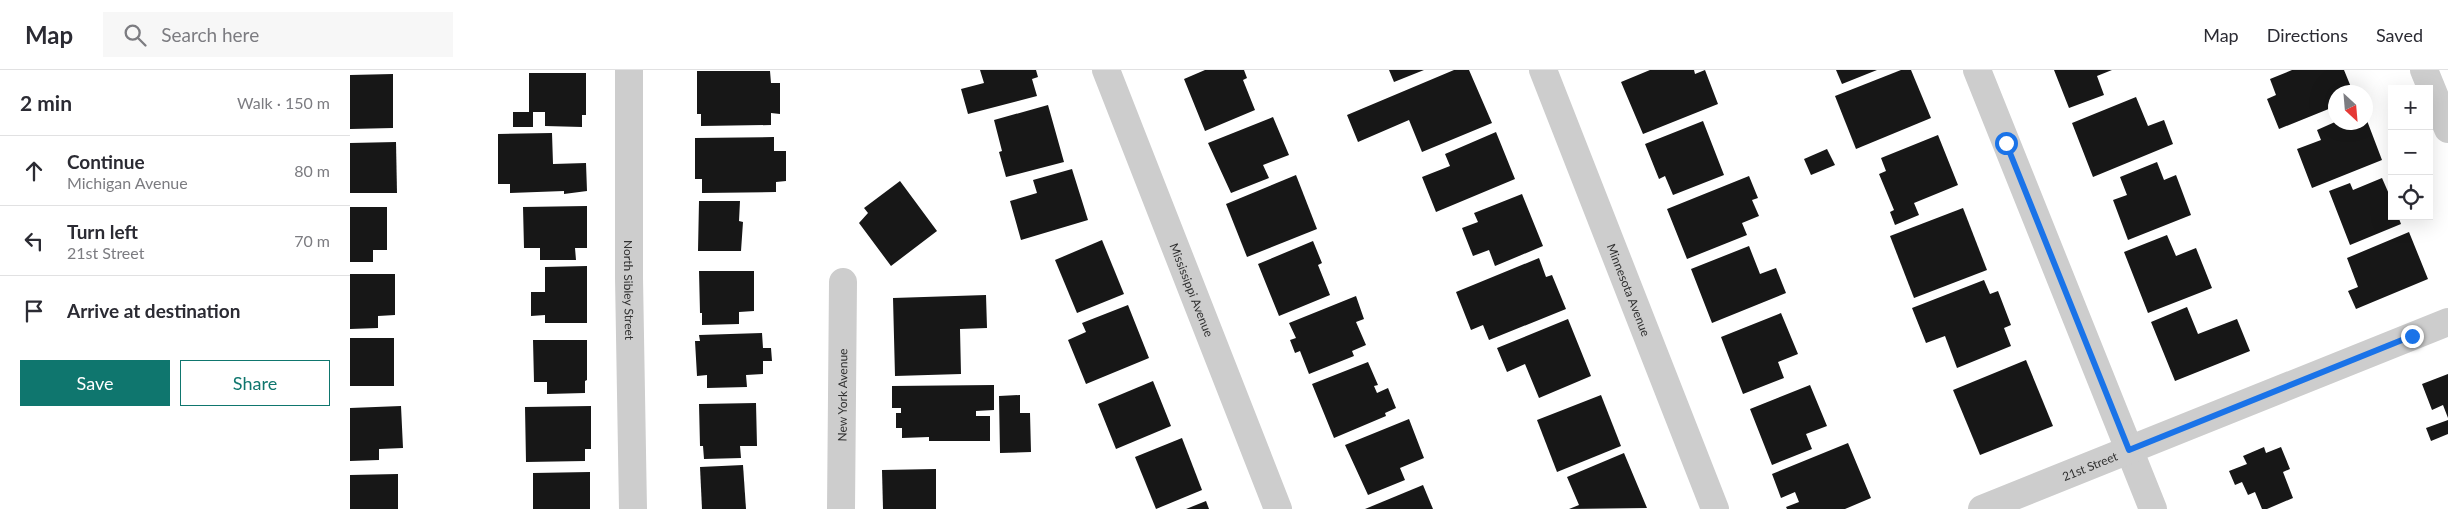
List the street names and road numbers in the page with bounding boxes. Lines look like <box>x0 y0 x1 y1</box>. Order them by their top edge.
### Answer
street label: North Sibley Street <box>622 240 638 341</box>
street label: Mississippi Avenue <box>1167 241 1217 339</box>
street label: Minnesota Avenue <box>1604 241 1654 338</box>
street label: New York Avenue <box>834 348 850 442</box>
street label: 21st Street <box>2060 448 2120 484</box>

